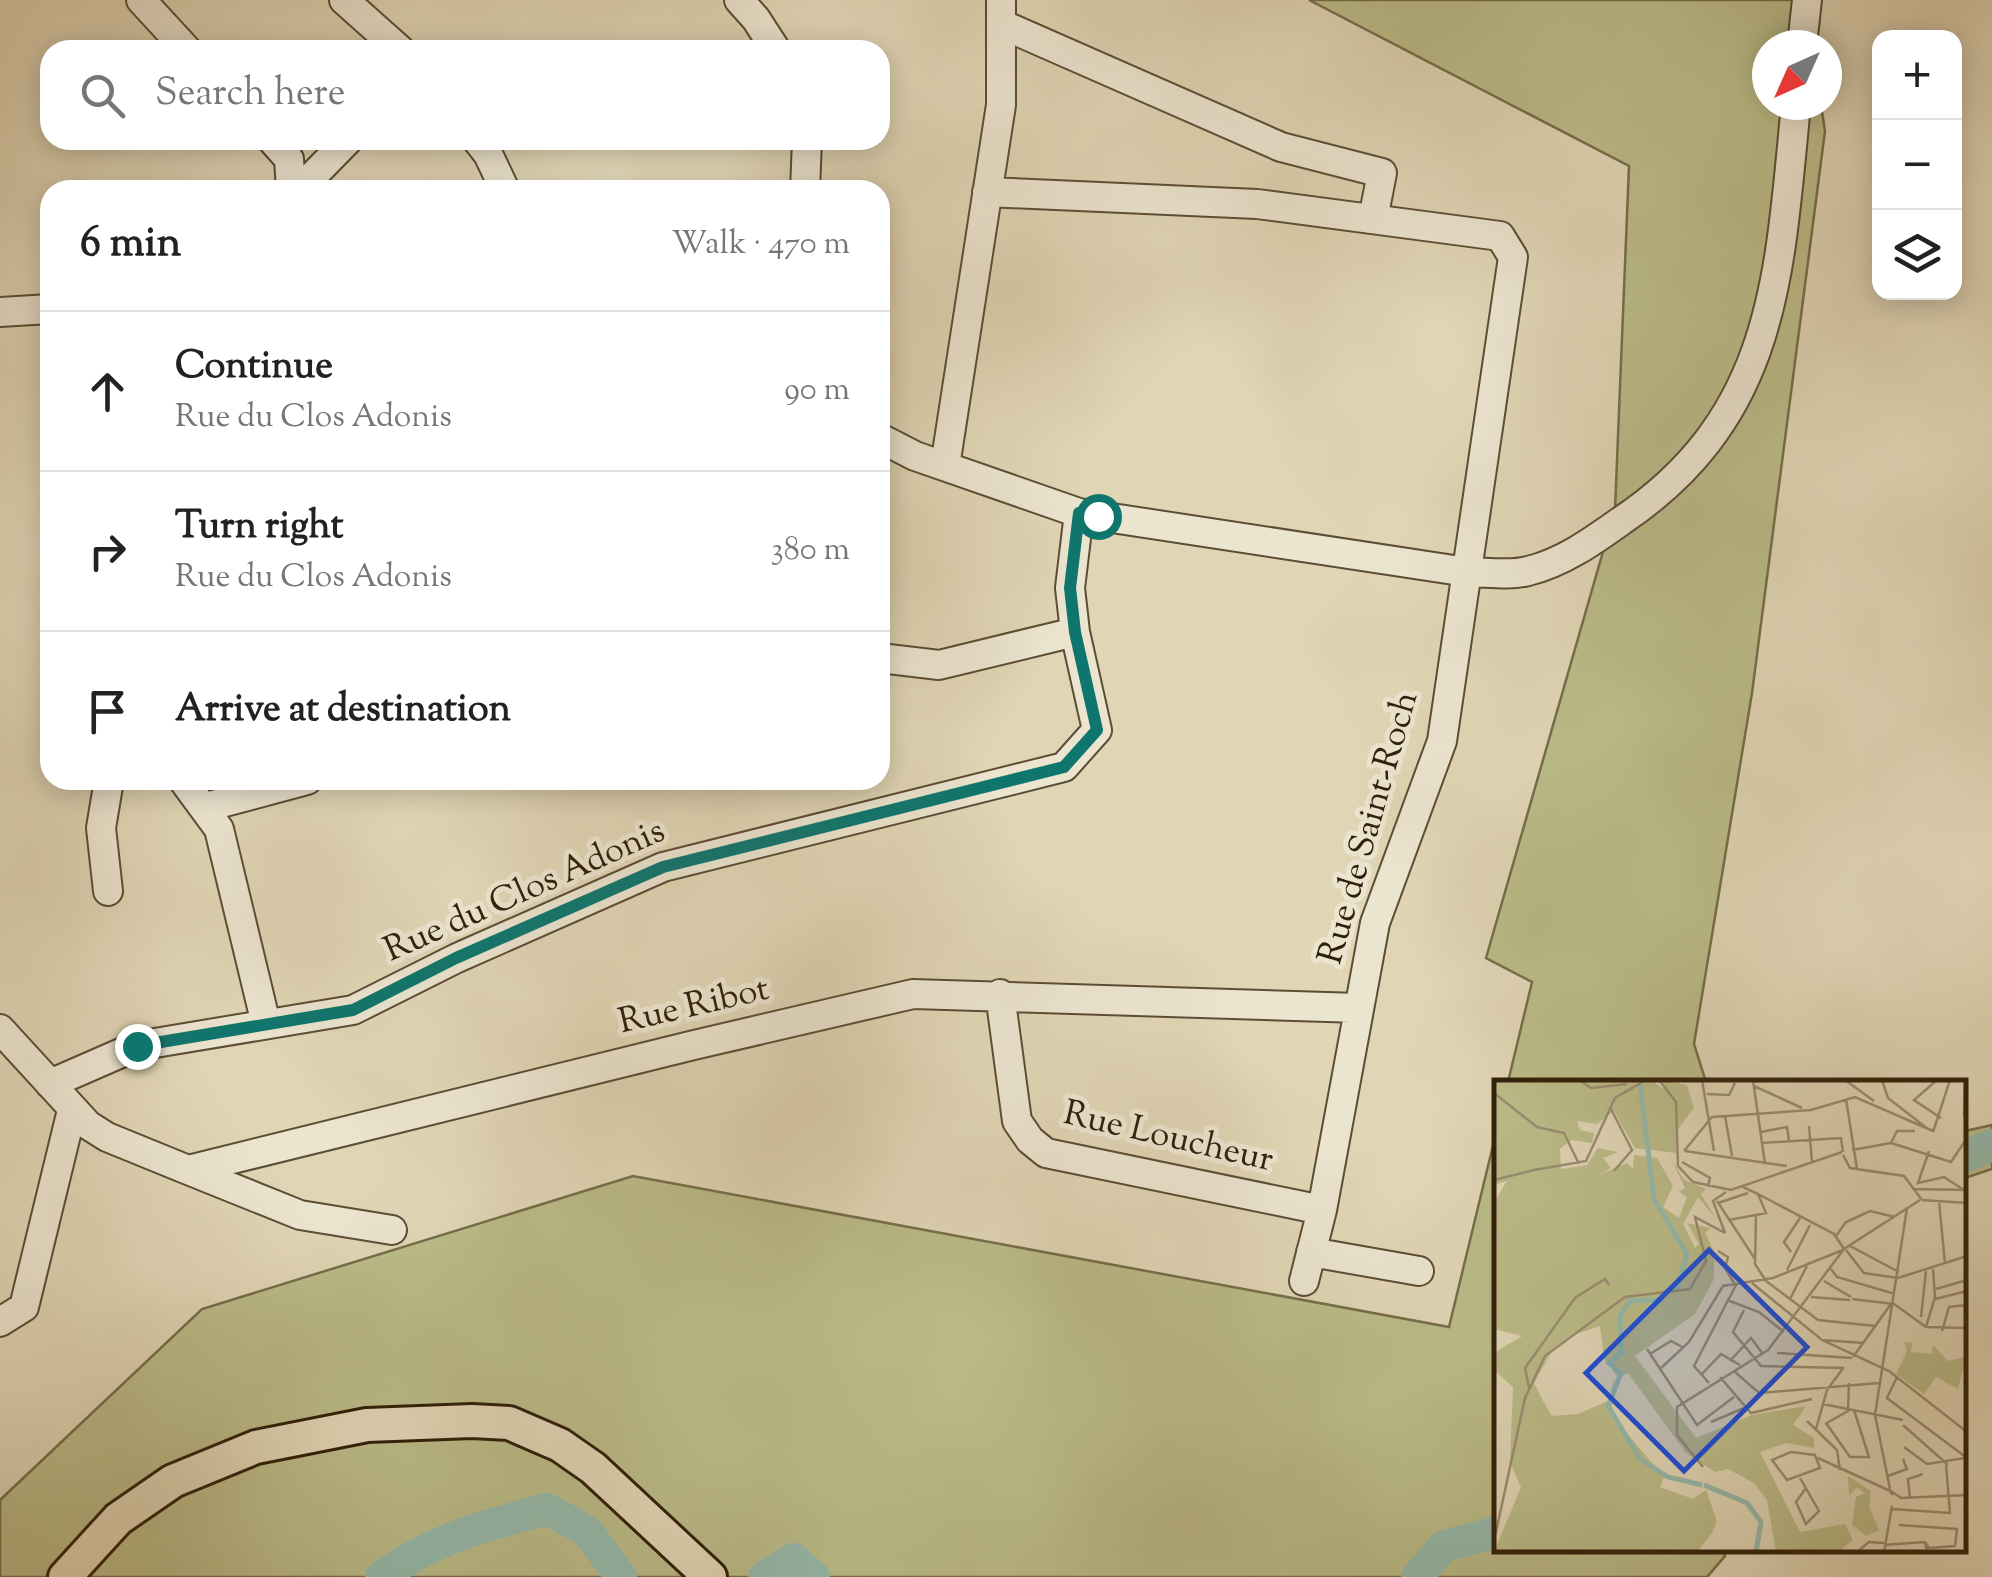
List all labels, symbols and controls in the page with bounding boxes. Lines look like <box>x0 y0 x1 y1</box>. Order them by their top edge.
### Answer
north arrow <box>1752 30 1842 120</box>
map controls <box>1872 30 1962 300</box>
button: + <box>1872 30 1962 120</box>
search box <box>40 40 890 150</box>
icon: search <box>75 68 130 123</box>
text: Search here <box>155 68 346 122</box>
button: − <box>1872 120 1962 210</box>
button: layers <box>1872 210 1962 300</box>
text: 6 min <box>80 215 181 275</box>
text: Walk · 470 m <box>671 222 850 268</box>
text: Continue <box>175 341 333 395</box>
icon: ahead <box>80 364 135 419</box>
text: 90 m <box>784 368 850 414</box>
text: Rue du Clos Adonis <box>175 395 452 441</box>
route start <box>1076 494 1122 540</box>
text: Turn right <box>175 501 343 555</box>
icon: right <box>80 524 135 579</box>
text: 380 m <box>771 528 850 574</box>
text: Rue du Clos Adonis <box>175 555 452 601</box>
icon: arrive <box>80 684 135 739</box>
text: Arrive at destination <box>175 684 511 738</box>
street label: Rue de Saint-Roch <box>1307 686 1433 970</box>
street label: Rue du Clos Adonis <box>376 807 674 977</box>
street label: Rue Ribot <box>614 965 774 1049</box>
route end <box>115 1024 161 1070</box>
inset map <box>1494 1080 1967 1552</box>
street label: Rue Loucheur <box>1058 1089 1278 1187</box>

